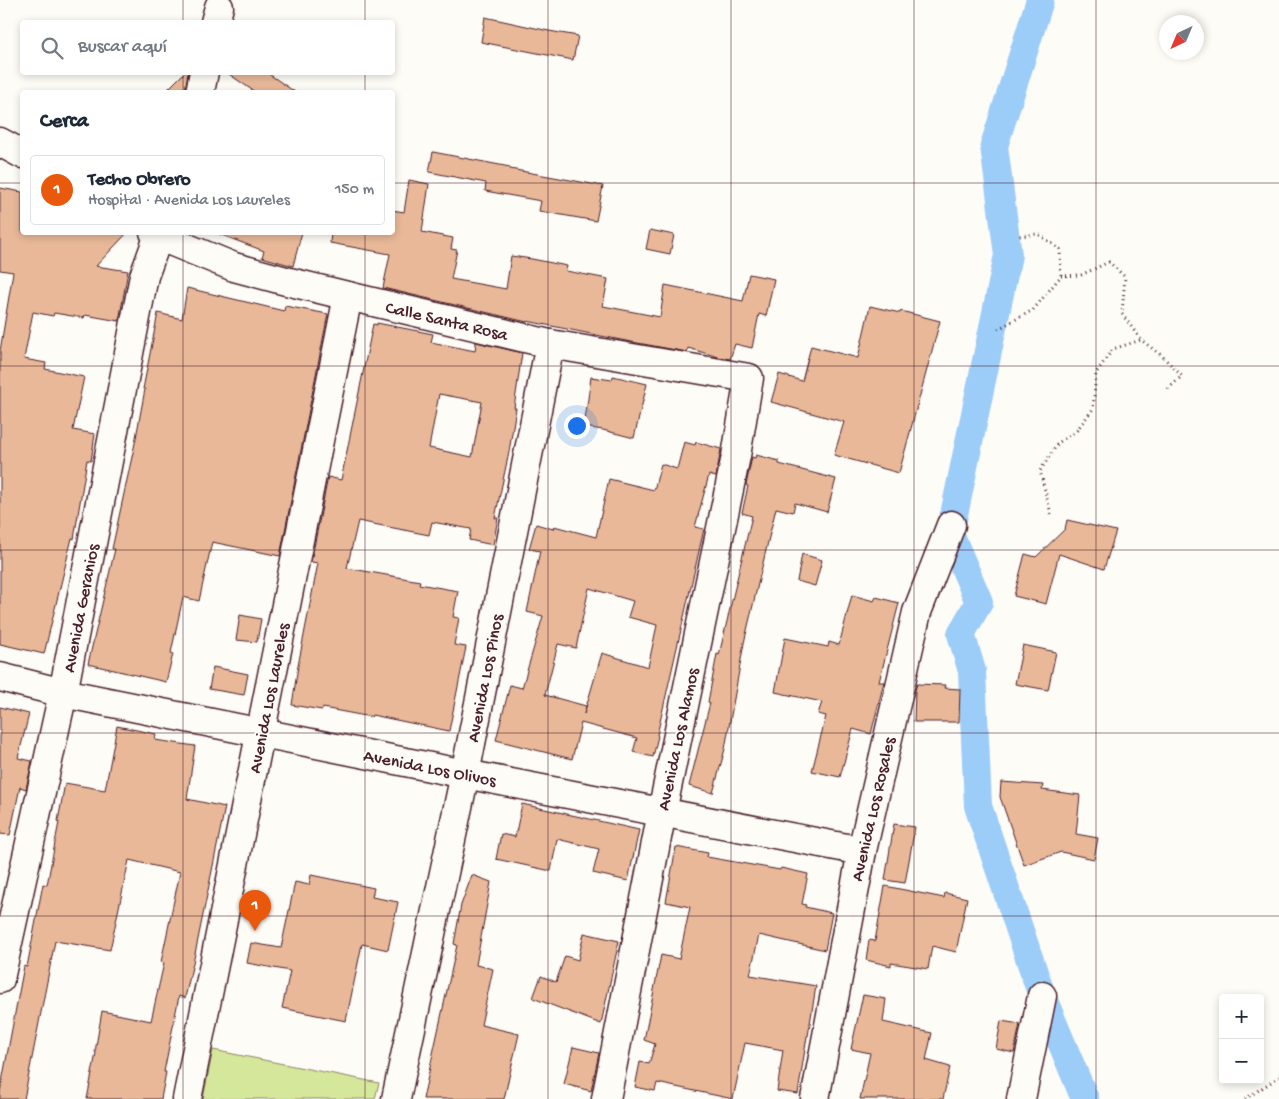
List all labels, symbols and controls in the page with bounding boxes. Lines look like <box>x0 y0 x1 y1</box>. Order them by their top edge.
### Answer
north arrow <box>1159 15 1204 60</box>
search box <box>20 20 395 75</box>
icon: search <box>38 34 66 62</box>
text: Buscar aquí <box>78 36 167 59</box>
text: Cerca <box>40 110 88 135</box>
text: Techo Obrero <box>88 169 191 192</box>
text: 1 <box>54 181 60 200</box>
text: 150 m <box>335 181 374 200</box>
text: Hospital · Avenida Los Laureles <box>88 192 290 211</box>
street label: Calle Santa Rosa <box>383 298 511 347</box>
your location <box>564 413 590 439</box>
street label: Avenida Geranios <box>60 541 105 675</box>
street label: Avenida Los Pinos <box>464 611 509 744</box>
street label: Avenida Los Laureles <box>246 620 296 775</box>
street label: Avenida Los Alamos <box>654 665 705 813</box>
street label: Avenida Los Rosales <box>848 734 902 884</box>
street label: Avenida Los Olivos <box>361 746 499 793</box>
pin: 1 <box>239 890 271 931</box>
map controls <box>1219 994 1264 1084</box>
button: + <box>1219 994 1264 1039</box>
button: − <box>1219 1039 1264 1084</box>

